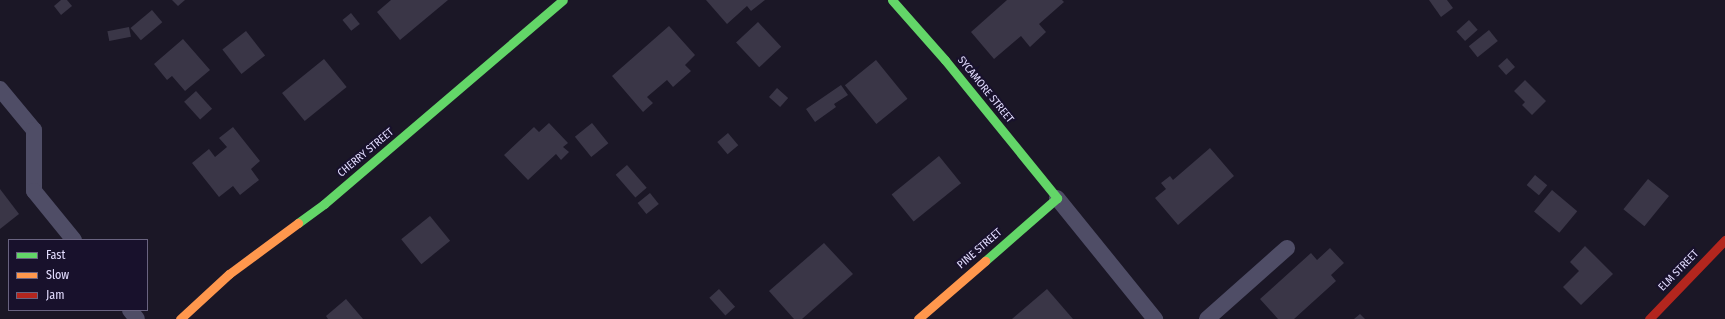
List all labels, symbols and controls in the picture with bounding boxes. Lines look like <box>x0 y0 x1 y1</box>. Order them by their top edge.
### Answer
street label: SYCAMORE STREET <box>954 54 1016 126</box>
street label: CHERRY STREET <box>335 126 397 180</box>
street label: PINE STREET <box>955 226 1005 272</box>
legend <box>8 239 148 311</box>
text: Fast <box>46 248 65 262</box>
street label: ELM STREET <box>1656 248 1702 294</box>
text: Slow <box>46 268 69 282</box>
text: Jam <box>46 288 64 302</box>

